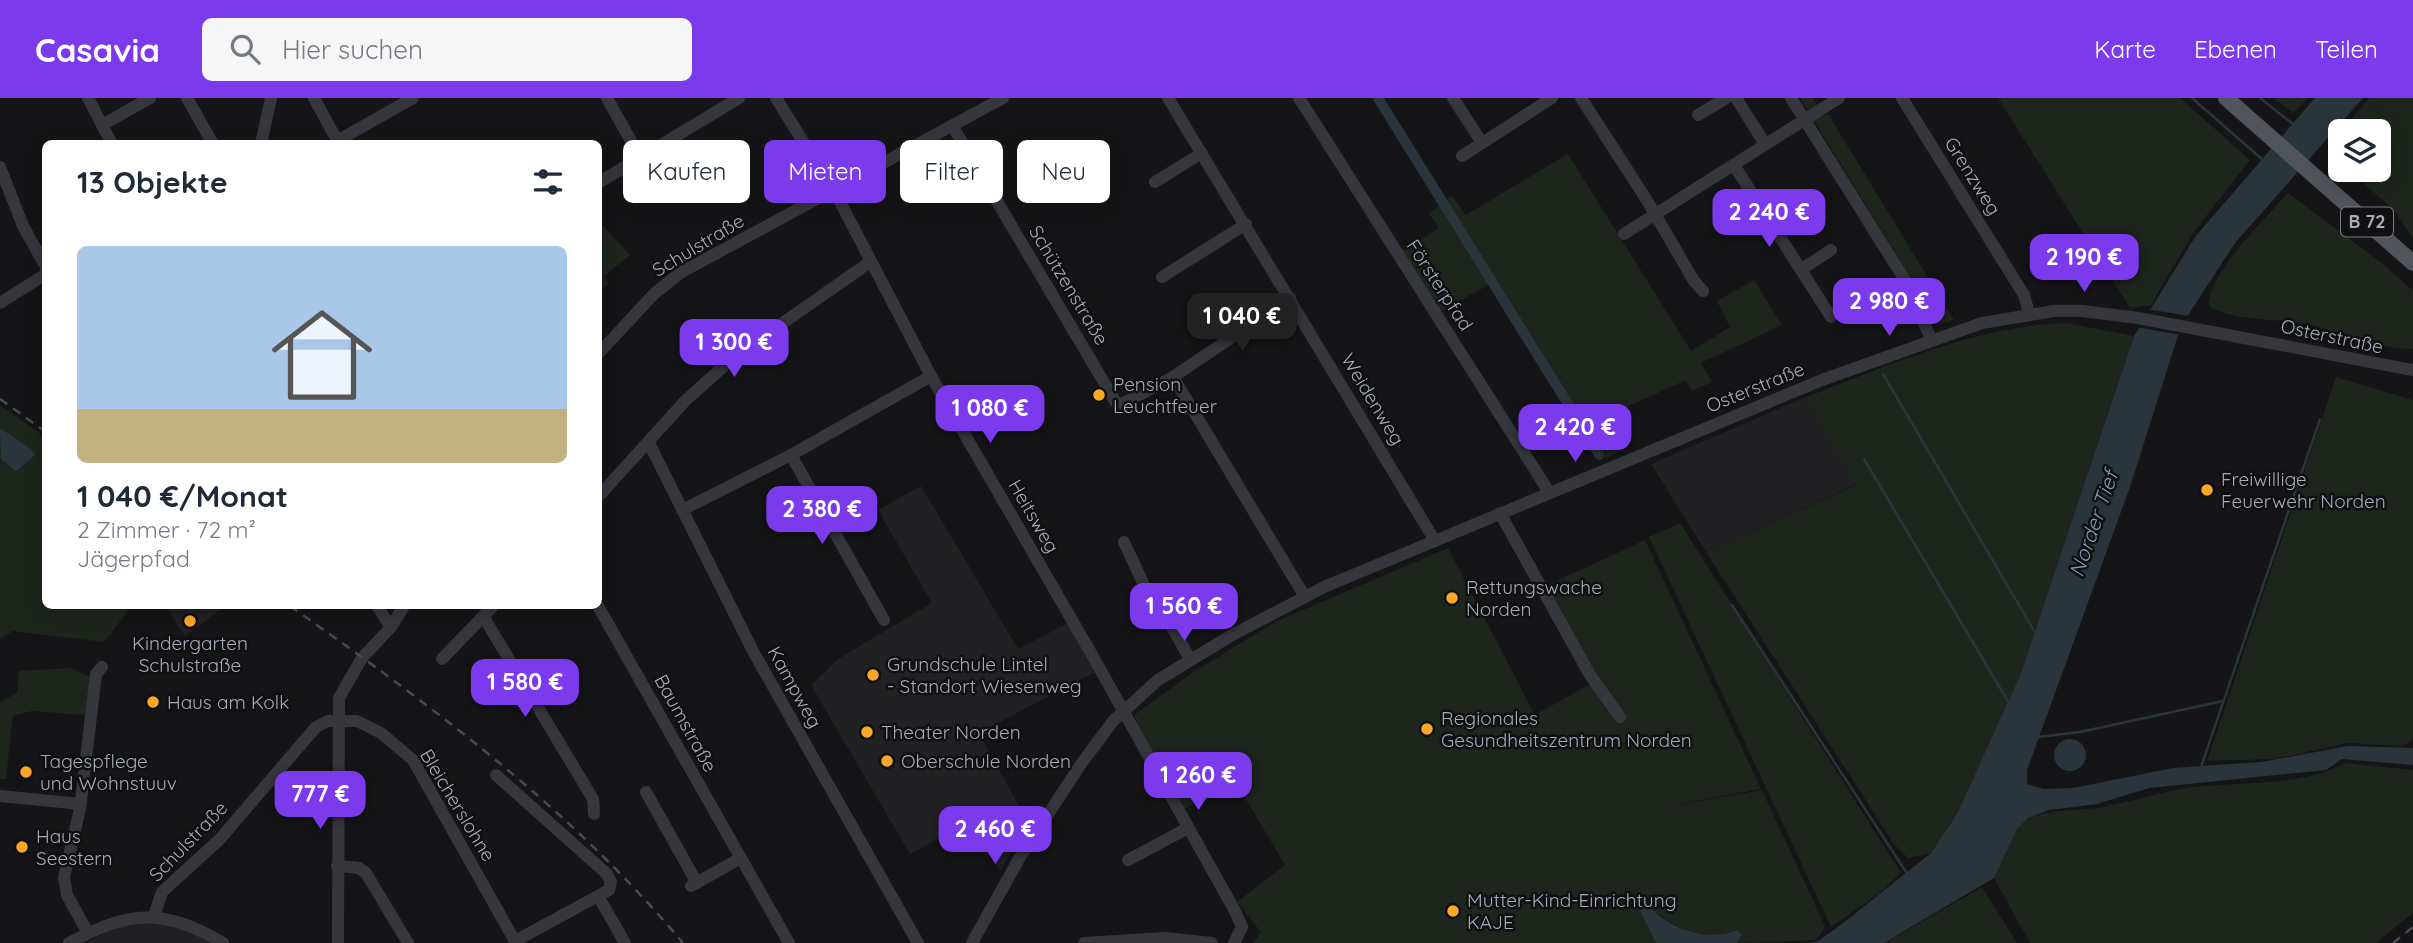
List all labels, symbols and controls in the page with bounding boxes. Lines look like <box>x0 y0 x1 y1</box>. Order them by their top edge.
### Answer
search box <box>202 18 692 81</box>
text: Casavia <box>35 29 160 70</box>
icon: search <box>226 30 264 68</box>
text: Hier suchen <box>282 33 423 66</box>
text: Karte <box>2094 34 2156 64</box>
text: Ebenen <box>2194 34 2277 64</box>
text: Teilen <box>2315 34 2378 64</box>
map controls <box>2328 119 2391 182</box>
button: layers <box>2328 119 2391 182</box>
street label: Grenzweg <box>1940 132 2006 220</box>
chip: Kaufen <box>623 140 750 203</box>
chip: Mieten <box>764 140 886 203</box>
chip: Filter <box>900 140 1003 203</box>
chip: Neu <box>1017 140 1110 203</box>
text: 13 Objekte <box>77 163 228 201</box>
icon: filters <box>529 163 567 201</box>
pin: 2 240 € <box>1704 190 1834 249</box>
text: 2 240 € <box>1728 197 1810 226</box>
street label: Schulstraße <box>648 208 748 282</box>
road number: B 72 <box>2341 208 2393 237</box>
street label: Schützenstraße <box>1024 221 1114 349</box>
pin: 2 190 € <box>2019 234 2149 294</box>
street label: Försterpfad <box>1402 235 1478 335</box>
text: 2 190 € <box>2046 242 2122 271</box>
pin: 2 980 € <box>1824 278 1954 338</box>
text: 2 980 € <box>1849 286 1929 315</box>
icon: home <box>259 292 385 418</box>
pin: 1 040 € <box>1177 294 1307 353</box>
text: 1 040 € <box>1203 301 1281 330</box>
street label: Osterstraße <box>2279 313 2385 359</box>
pin: 1 300 € <box>669 320 799 379</box>
text: 1 300 € <box>696 327 772 356</box>
street label: Weidenweg <box>1336 349 1410 449</box>
street label: Osterstraße <box>1702 356 1808 418</box>
place label: Pension Leuchtfeuer <box>1113 372 1218 418</box>
pin: 1 080 € <box>925 386 1055 445</box>
marker: Pension Leuchtfeuer <box>1091 387 1107 403</box>
text: 1 080 € <box>951 393 1029 422</box>
pin: 2 420 € <box>1510 404 1640 464</box>
text: 2 420 € <box>1534 412 1616 441</box>
water label: Norder Tief <box>2063 464 2124 580</box>
place label: Freiwillige Feuerwehr Norden <box>2221 467 2386 513</box>
street label: Heitsweg <box>1003 475 1065 557</box>
text: 1 040 €/Monat <box>77 477 288 515</box>
marker: Freiwillige Feuerwehr Norden <box>2199 482 2215 498</box>
pin: 2 380 € <box>757 486 887 546</box>
text: 2 380 € <box>782 494 862 523</box>
text: 2 Zimmer · 72 m² <box>77 515 256 544</box>
text: Jägerpfad <box>77 544 190 573</box>
place label: Rettungswache Norden <box>1466 575 1602 621</box>
pin: 1 560 € <box>1119 584 1249 643</box>
marker: Rettungswache Norden <box>1444 590 1460 606</box>
text: 1 560 € <box>1146 591 1222 620</box>
marker: Kindergarten Schulstraße <box>182 613 198 629</box>
place label: Kindergarten Schulstraße <box>132 631 248 677</box>
street label: Kampweg <box>763 642 827 732</box>
place label: Grundschule Lintel - Standort Wiesenweg <box>887 652 1082 698</box>
pin: 1 580 € <box>460 660 590 719</box>
text: 1 580 € <box>487 667 563 696</box>
marker: Grundschule Lintel - Standort Wiesenweg <box>865 667 881 683</box>
street label: Baumstraße <box>649 670 723 776</box>
place label: Haus am Kolk <box>167 690 289 714</box>
marker: Haus am Kolk <box>145 694 161 710</box>
place label: Regionales Gesundheitszentrum Norden <box>1441 706 1692 752</box>
place label: Theater Norden <box>881 720 1021 744</box>
marker: Regionales Gesundheitszentrum Norden <box>1419 721 1435 737</box>
marker: Theater Norden <box>859 724 875 740</box>
street label: Bleicherslohne <box>415 744 501 866</box>
place label: Tagespflege und Wohnstuuv <box>40 749 177 795</box>
place label: Oberschule Norden <box>901 749 1071 773</box>
pin: 1 260 € <box>1133 752 1263 812</box>
marker: Oberschule Norden <box>879 753 895 769</box>
text: 1 260 € <box>1160 760 1236 789</box>
marker: Tagespflege und Wohnstuuv <box>18 764 34 780</box>
pin: 777 € <box>271 772 369 831</box>
text: 777 € <box>291 779 349 808</box>
street label: Schulstraße <box>144 796 232 886</box>
pin: 2 460 € <box>930 806 1060 866</box>
text: 2 460 € <box>955 814 1035 843</box>
place label: Haus Seestern <box>36 824 112 870</box>
marker: Haus Seestern <box>14 839 30 855</box>
place label: Mutter-Kind-Einrichtung KAJE <box>1467 888 1677 934</box>
marker: Mutter-Kind-Einrichtung KAJE <box>1445 903 1461 919</box>

